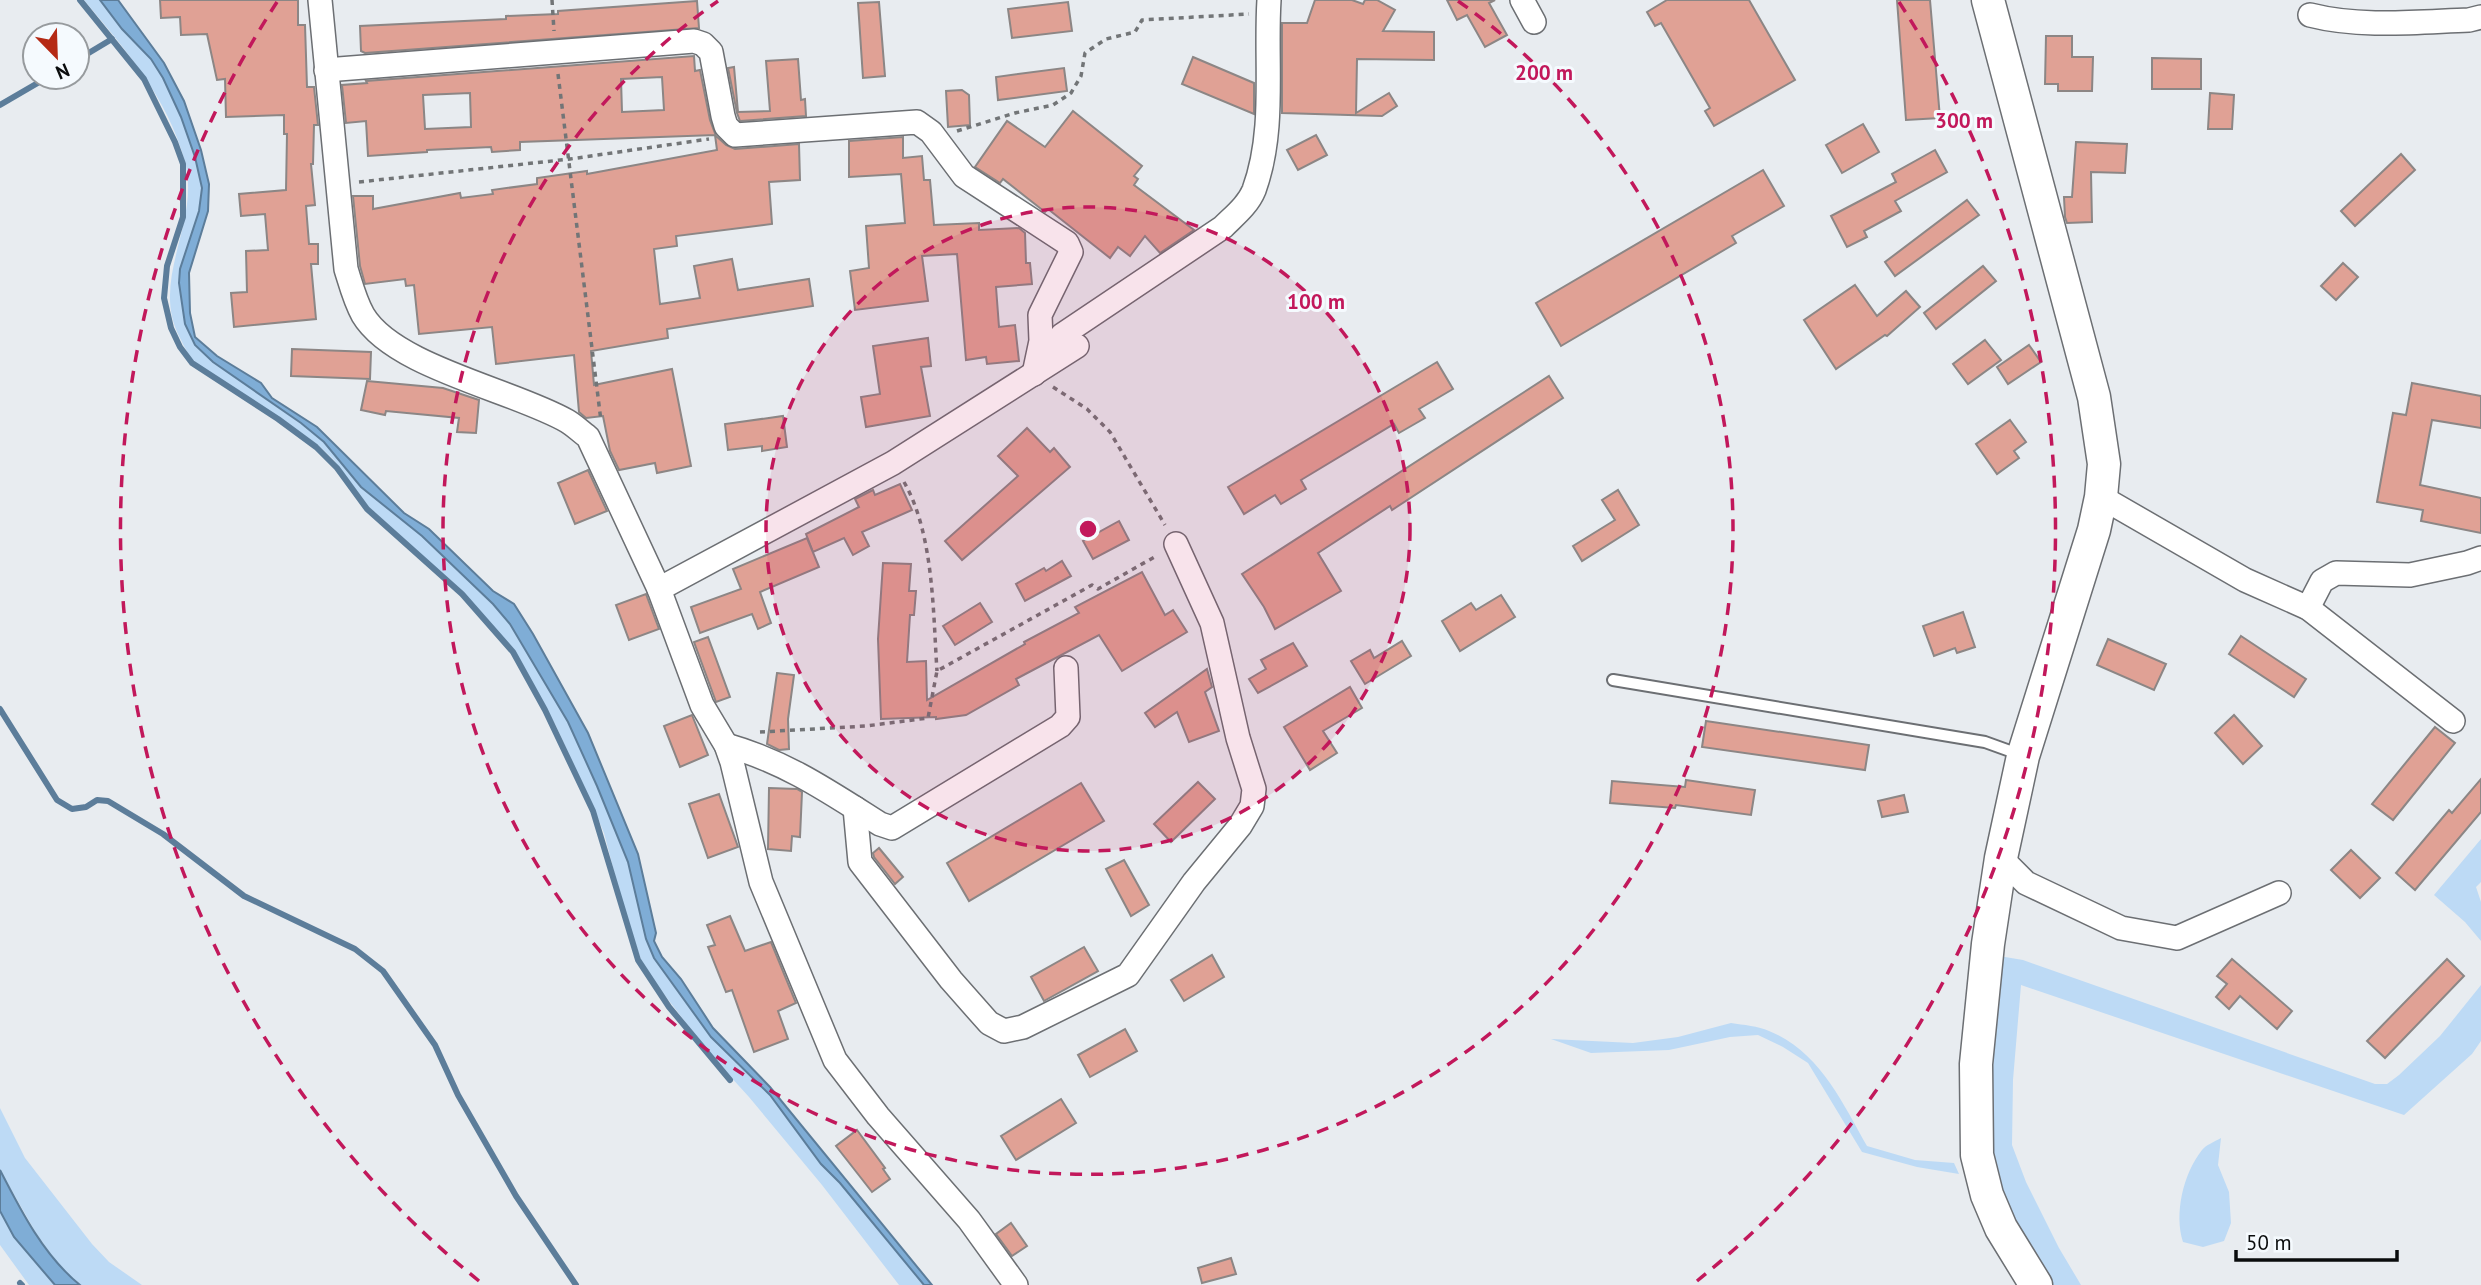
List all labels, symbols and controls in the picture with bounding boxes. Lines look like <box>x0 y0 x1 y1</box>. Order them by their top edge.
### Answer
north arrow <box>21 21 91 91</box>
text: N <box>52 58 73 85</box>
text: 200 m <box>1515 59 1573 86</box>
text: 300 m <box>1935 107 1993 134</box>
text: 100 m <box>1287 288 1345 315</box>
centre of rings <box>1076 517 1100 541</box>
scale bar <box>2236 1218 2397 1262</box>
text: 50 m <box>2246 1229 2292 1256</box>

